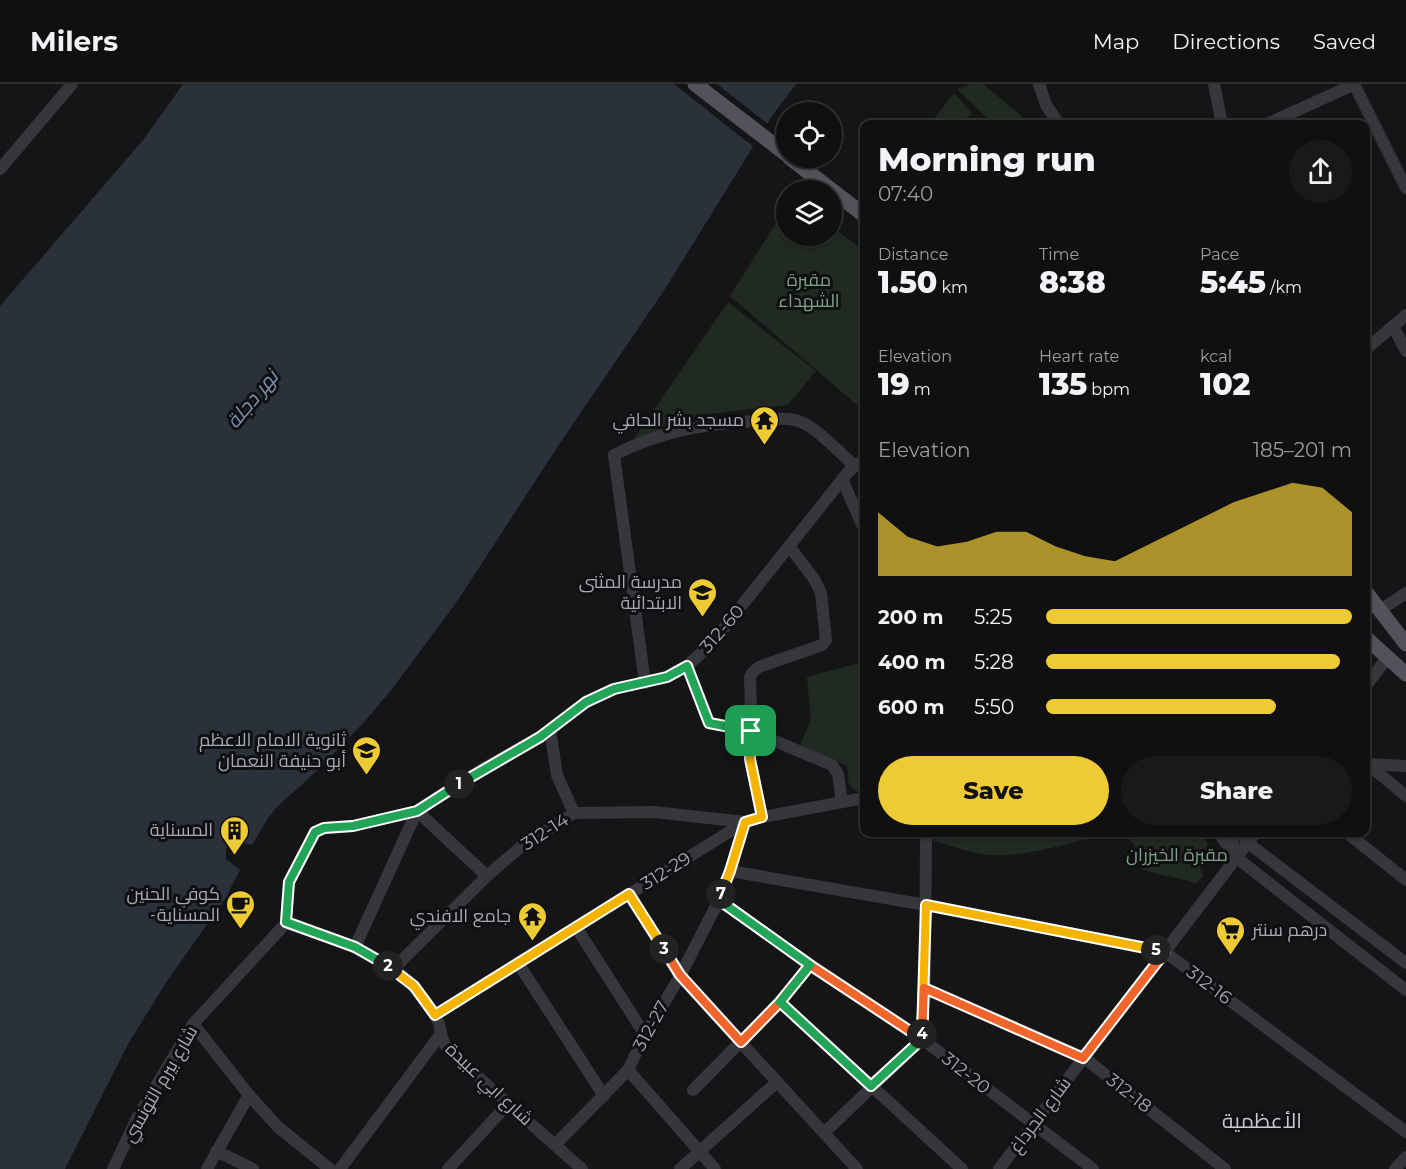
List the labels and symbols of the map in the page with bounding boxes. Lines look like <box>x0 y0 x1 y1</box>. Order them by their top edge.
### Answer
park label: مقبرة الشهداء <box>778 269 840 312</box>
water label: نهر دجلة <box>221 363 285 433</box>
temple icon: مسجد بشر الحافي <box>749 404 781 446</box>
place label: مسجد بشر الحافي <box>612 409 744 434</box>
place label: مدرسة المثنى الابتدائية <box>579 571 682 614</box>
school or university icon: مدرسة المثنى الابتدائية <box>687 576 719 618</box>
street label: 312-60 <box>695 600 749 658</box>
pin <box>725 705 776 756</box>
place label: ثانوية الامام الاعظم أبو حنيفة النعمان <box>199 729 346 772</box>
school or university icon: ثانوية الامام الاعظم أبو حنيفة النعمان <box>351 734 383 776</box>
pin: 1 <box>444 769 474 799</box>
street label: 312-14 <box>517 809 573 855</box>
building icon: المسناية <box>218 814 250 856</box>
place label: المسناية <box>150 819 213 841</box>
park label: مقبرة الخيزران <box>1126 844 1228 866</box>
street label: 312-29 <box>637 847 695 895</box>
pin: 7 <box>706 879 736 909</box>
place label: كوفي الحنين -المسناية <box>127 883 220 926</box>
cafe icon: كوفي الحنين -المسناية <box>225 888 257 930</box>
temple icon: جامع الافندي <box>516 900 548 942</box>
place label: جامع الافندي <box>410 905 511 930</box>
supermarket icon: درهم سنتر <box>1215 914 1247 956</box>
place label: درهم سنتر <box>1251 919 1327 942</box>
pin: 3 <box>649 934 679 964</box>
pin: 5 <box>1141 935 1171 965</box>
pin: 2 <box>373 951 403 981</box>
street label: 312-16 <box>1182 961 1236 1009</box>
street label: 312-27 <box>628 997 674 1055</box>
pin: 4 <box>907 1019 937 1049</box>
street label: شارع بيرم التونسي <box>118 1022 204 1147</box>
street label: شارع ابي عبيدة <box>439 1038 537 1132</box>
street label: 312-20 <box>937 1047 995 1099</box>
street label: 312-18 <box>1102 1069 1156 1117</box>
street label: شارع الجرداغ <box>1004 1073 1076 1158</box>
district label: الأعظمية <box>1222 1108 1302 1133</box>

